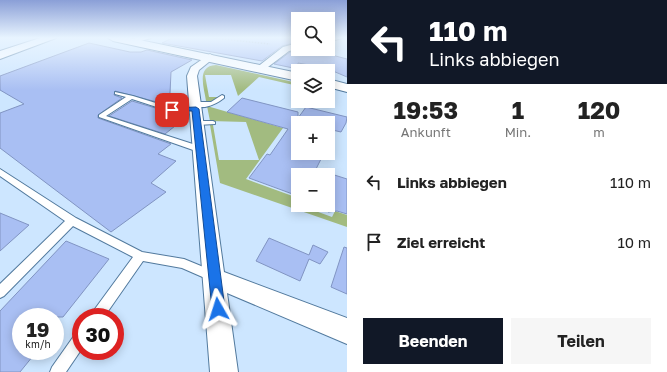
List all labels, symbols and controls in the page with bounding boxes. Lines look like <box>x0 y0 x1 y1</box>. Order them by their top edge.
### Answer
map controls <box>291 12 335 212</box>
button: search <box>291 12 335 56</box>
text: 110 m <box>429 14 508 47</box>
icon: left <box>363 16 415 68</box>
text: Links abbiegen <box>429 48 560 70</box>
button: layers <box>291 64 335 108</box>
pin <box>155 93 189 127</box>
text: 19:53 <box>394 95 458 124</box>
text: 1 <box>512 95 524 124</box>
text: 120 <box>578 95 620 124</box>
icon: arrive <box>161 99 183 121</box>
button: + <box>291 116 335 160</box>
text: Ankunft <box>401 124 451 140</box>
text: Min. <box>505 124 531 140</box>
text: m <box>593 124 605 140</box>
button: − <box>291 168 335 212</box>
icon: left <box>363 171 385 193</box>
text: Links abbiegen <box>397 173 507 191</box>
text: 110 m <box>610 173 651 191</box>
icon: arrive <box>363 231 385 253</box>
text: Ziel erreicht <box>397 233 485 251</box>
text: 10 m <box>617 233 651 251</box>
position arrow <box>197 288 239 330</box>
speed limit sign: 30 <box>72 308 124 360</box>
text: 19 <box>26 317 49 341</box>
button: Beenden <box>363 318 503 364</box>
button: Teilen <box>511 318 651 364</box>
text: km/h <box>25 338 51 350</box>

